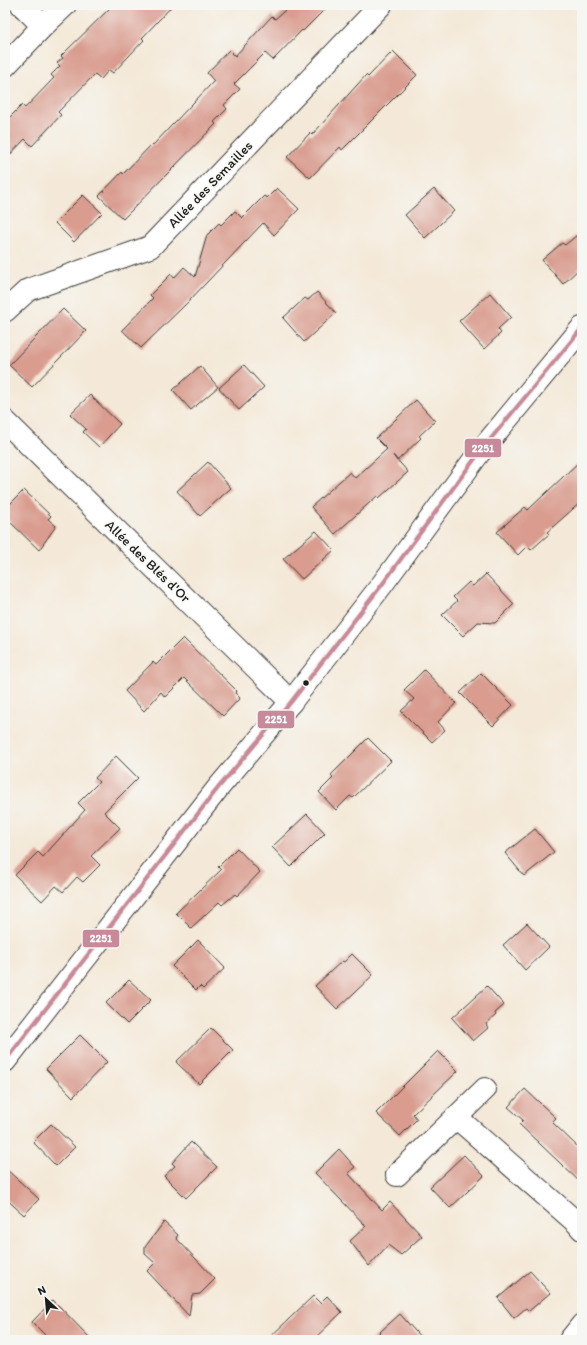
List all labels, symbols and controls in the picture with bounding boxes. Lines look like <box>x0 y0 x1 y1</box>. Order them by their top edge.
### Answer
street label: Allée des Semailles <box>164 137 256 232</box>
line badge: 2251 <box>464 438 502 458</box>
text: 2251 <box>472 442 495 455</box>
street label: Allée des Blés d'Or <box>101 516 194 607</box>
unlabelled marker <box>301 678 311 688</box>
line badge: 2251 <box>257 710 295 729</box>
text: 2251 <box>265 713 288 726</box>
line badge: 2251 <box>82 929 120 948</box>
text: 2251 <box>90 932 113 945</box>
north arrow <box>26 1279 66 1319</box>
text: N <box>36 1283 48 1298</box>

